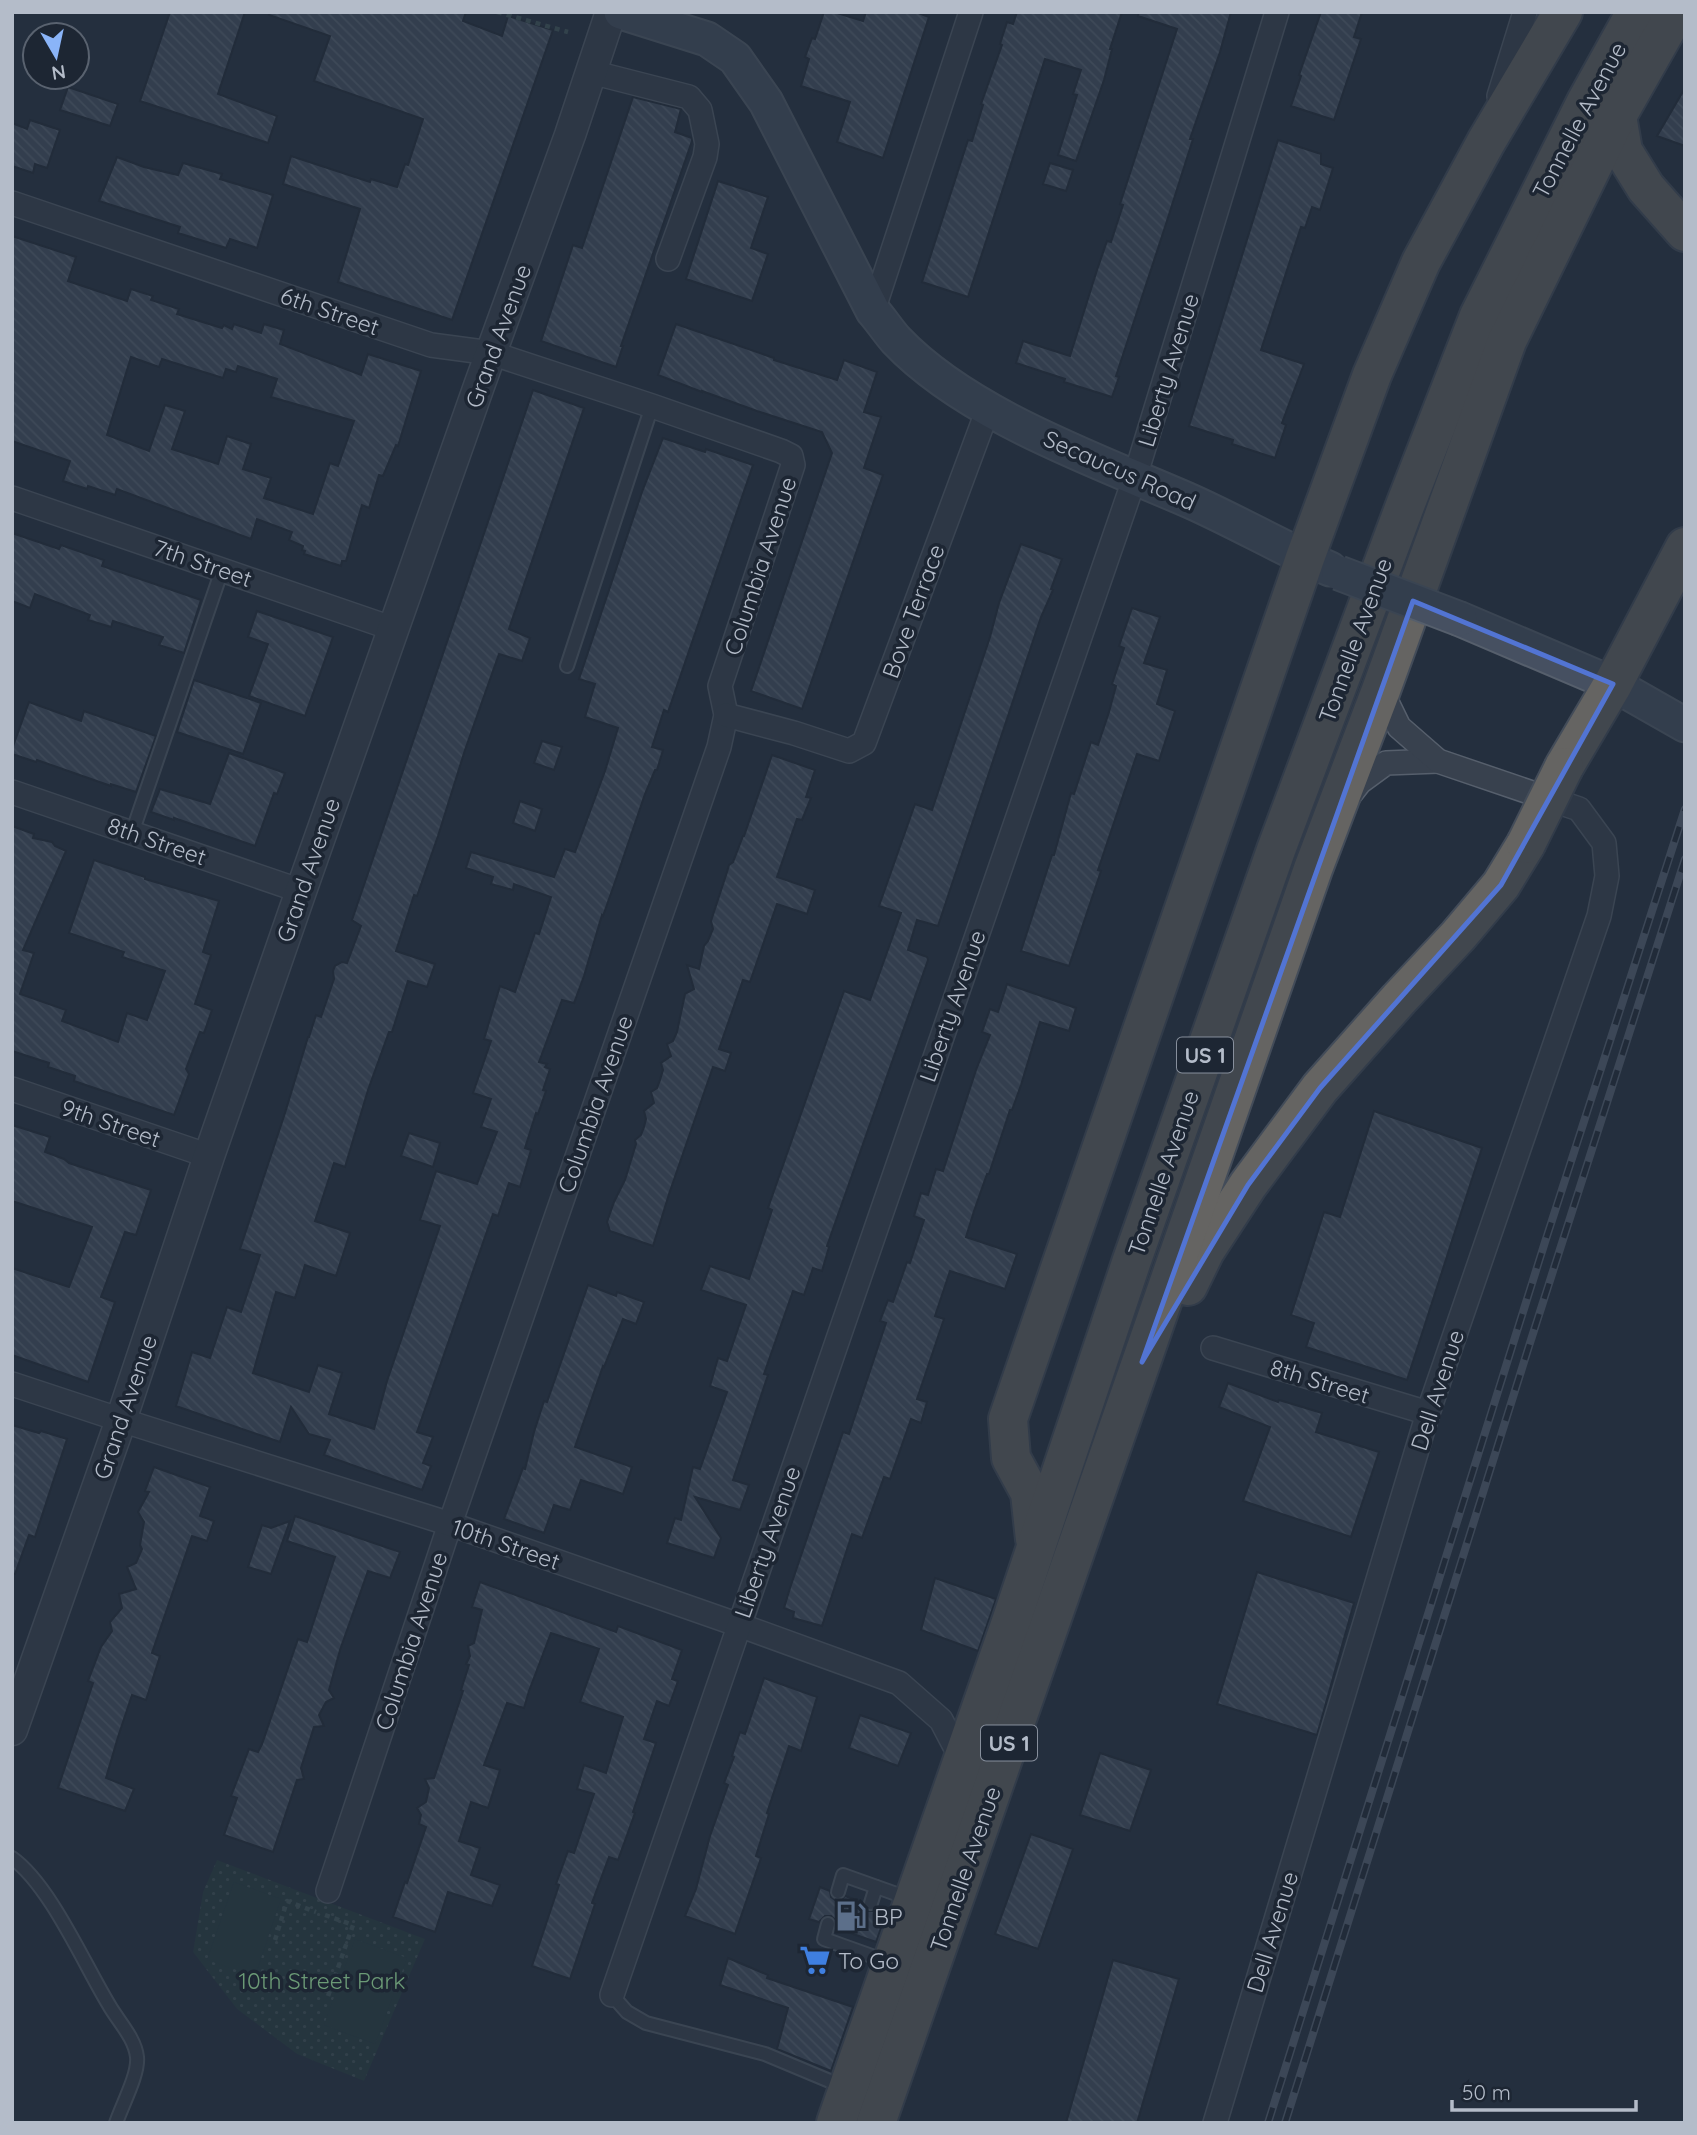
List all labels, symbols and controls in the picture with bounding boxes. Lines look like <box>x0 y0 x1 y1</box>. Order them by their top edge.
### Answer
north arrow <box>21 21 91 91</box>
street label: Tonnelle Avenue <box>1526 37 1632 203</box>
text: N <box>50 60 67 86</box>
street label: Grand Avenue <box>459 260 537 412</box>
street label: 6th Street <box>277 281 383 341</box>
street label: Liberty Avenue <box>1131 290 1205 450</box>
street label: Secaucus Road <box>1039 423 1201 517</box>
street label: Columbia Avenue <box>717 473 803 659</box>
street label: 7th Street <box>150 533 256 593</box>
street label: Bove Terrace <box>875 540 951 682</box>
street label: Tonnelle Avenue <box>1312 554 1398 726</box>
street label: Grand Avenue <box>270 794 346 946</box>
street label: 8th Street <box>104 811 210 871</box>
street label: Liberty Avenue <box>912 926 992 1086</box>
street label: Columbia Avenue <box>551 1011 639 1197</box>
road number: US 1 <box>1177 1038 1233 1072</box>
street label: Tonnelle Avenue <box>1121 1087 1205 1259</box>
street label: 9th Street <box>58 1093 165 1154</box>
street label: Dell Avenue <box>1404 1326 1470 1454</box>
street label: Grand Avenue <box>87 1331 163 1483</box>
street label: 8th Street <box>1267 1352 1373 1410</box>
street label: Liberty Avenue <box>727 1462 807 1622</box>
street label: 10th Street <box>448 1512 564 1576</box>
street label: Columbia Avenue <box>368 1548 454 1734</box>
road number: US 1 <box>981 1726 1037 1760</box>
street label: Tonnelle Avenue <box>923 1783 1007 1955</box>
street label: Dell Avenue <box>1240 1868 1304 1996</box>
fuel station icon: BP <box>834 1899 868 1933</box>
place label: BP <box>874 1902 903 1931</box>
supermarket icon: To Go <box>798 1943 832 1977</box>
place label: To Go <box>838 1946 899 1975</box>
park label: 10th Street Park <box>238 1966 406 1995</box>
scale bar <box>1452 2068 1636 2112</box>
text: 50 m <box>1462 2079 1511 2105</box>

